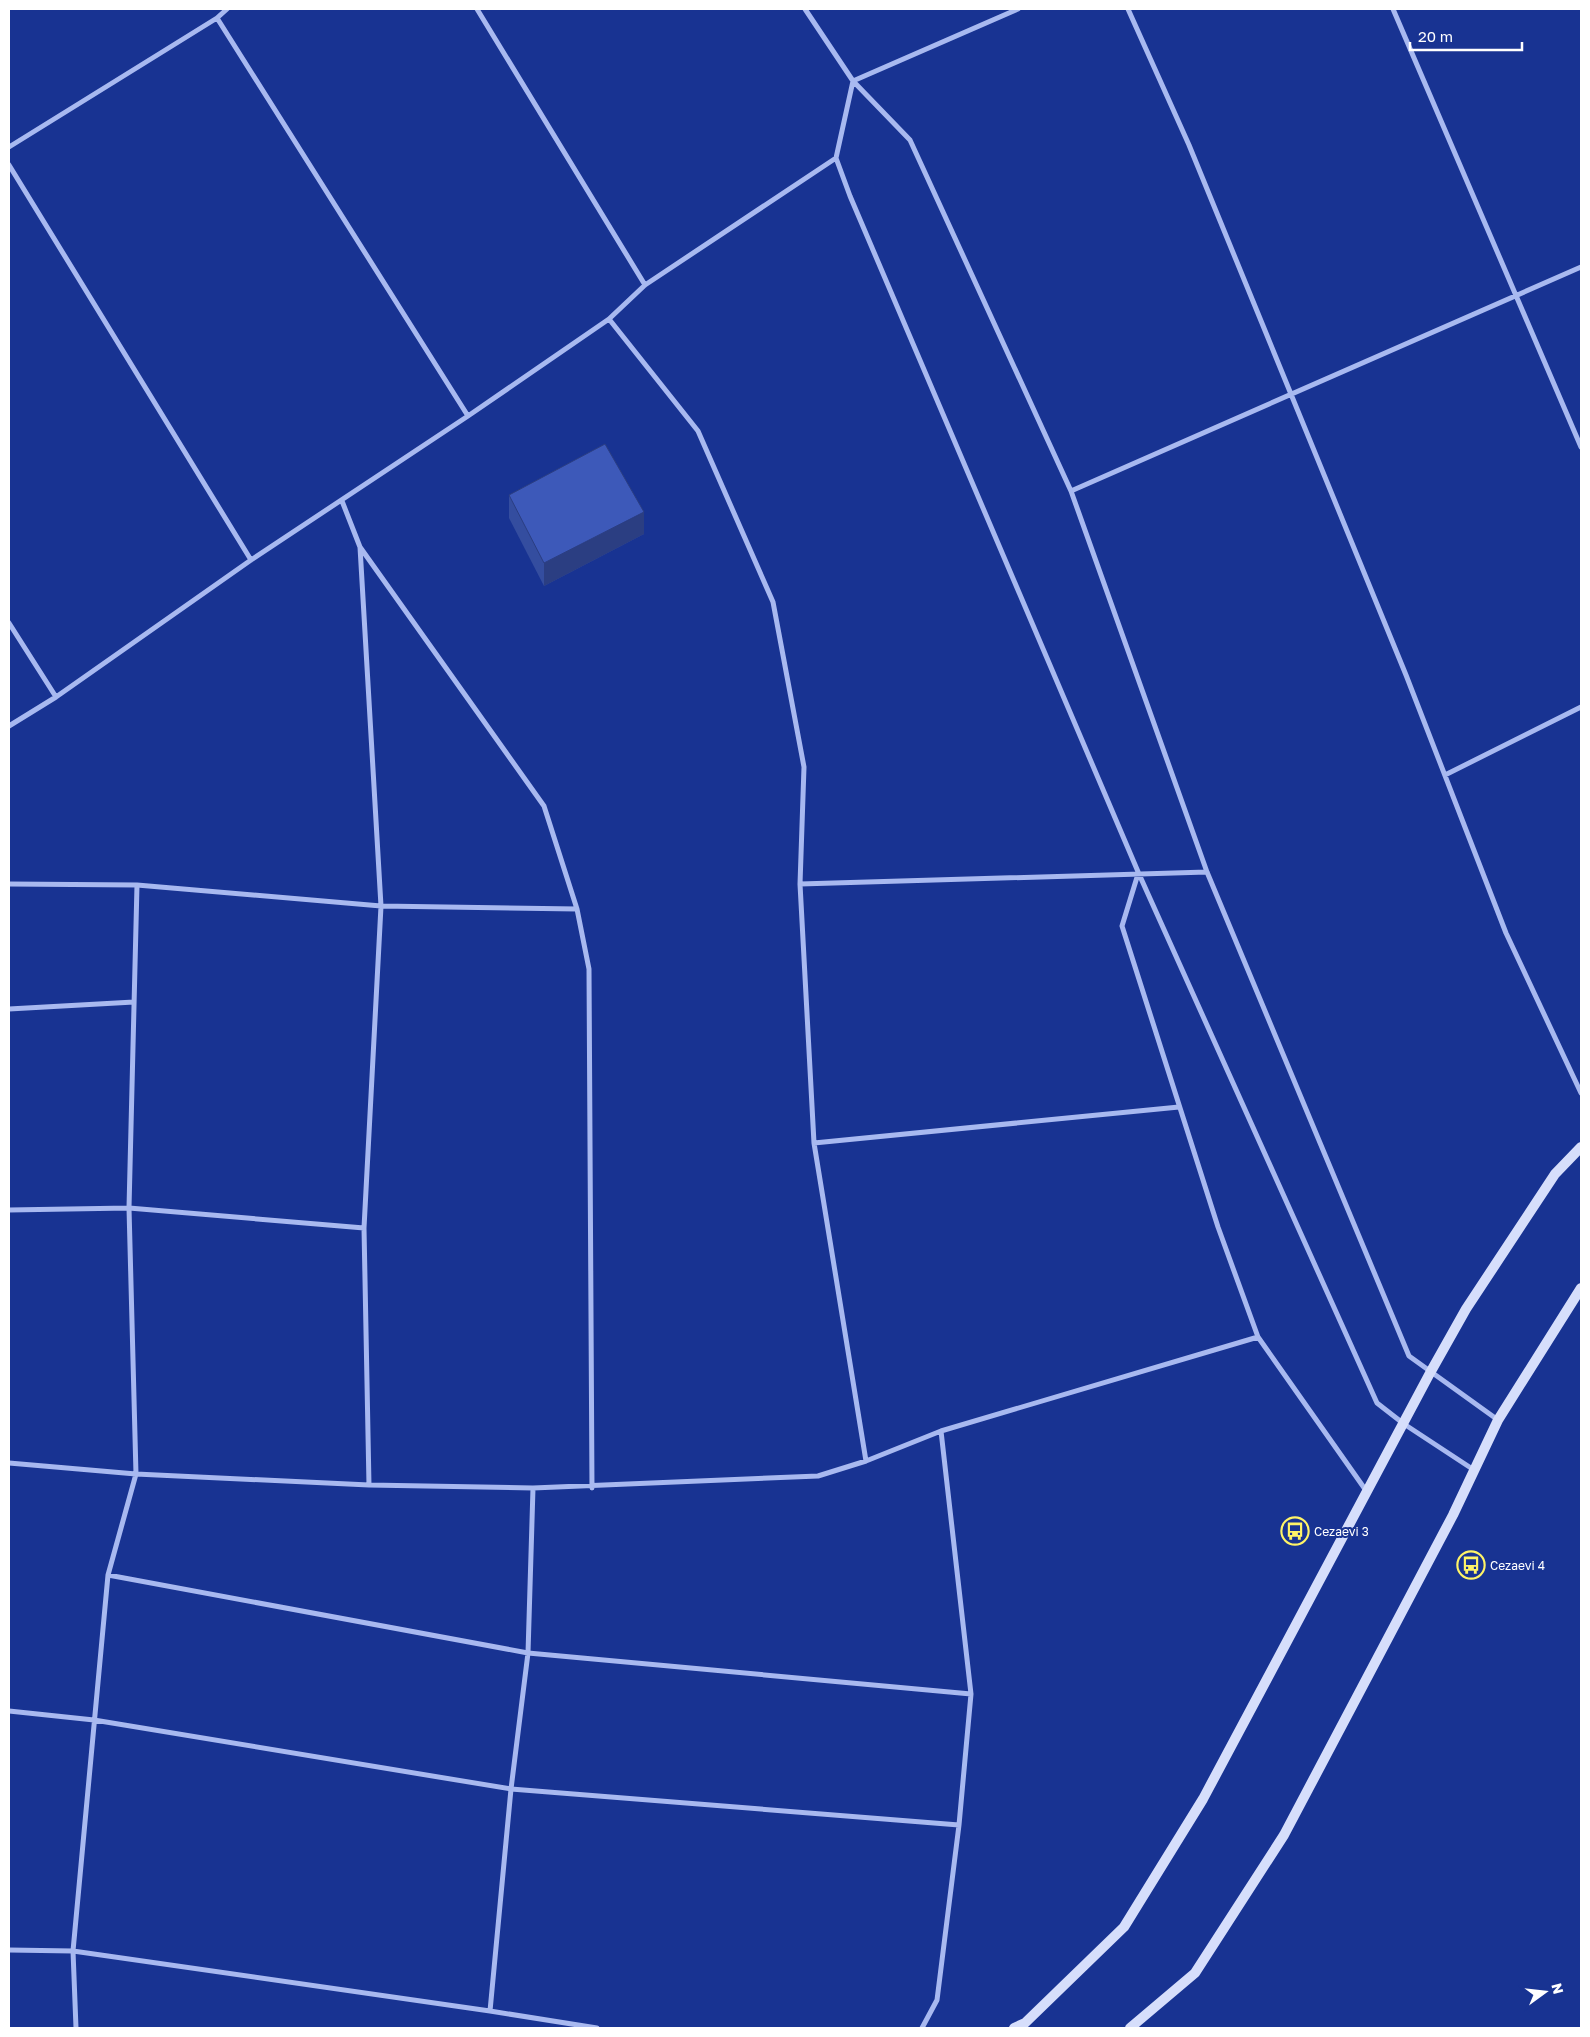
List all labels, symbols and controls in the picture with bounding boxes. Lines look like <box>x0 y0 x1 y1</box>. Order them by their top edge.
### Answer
scale bar <box>1410 20 1522 52</box>
text: 20 m <box>1418 27 1453 45</box>
bus stop icon: Cezaevi 3 <box>1280 1516 1310 1546</box>
place label: Cezaevi 3 <box>1314 1524 1369 1539</box>
bus stop icon: Cezaevi 4 <box>1456 1550 1486 1580</box>
place label: Cezaevi 4 <box>1490 1558 1545 1573</box>
north arrow <box>1520 1967 1570 2017</box>
text: N <box>1548 1981 1568 1996</box>

